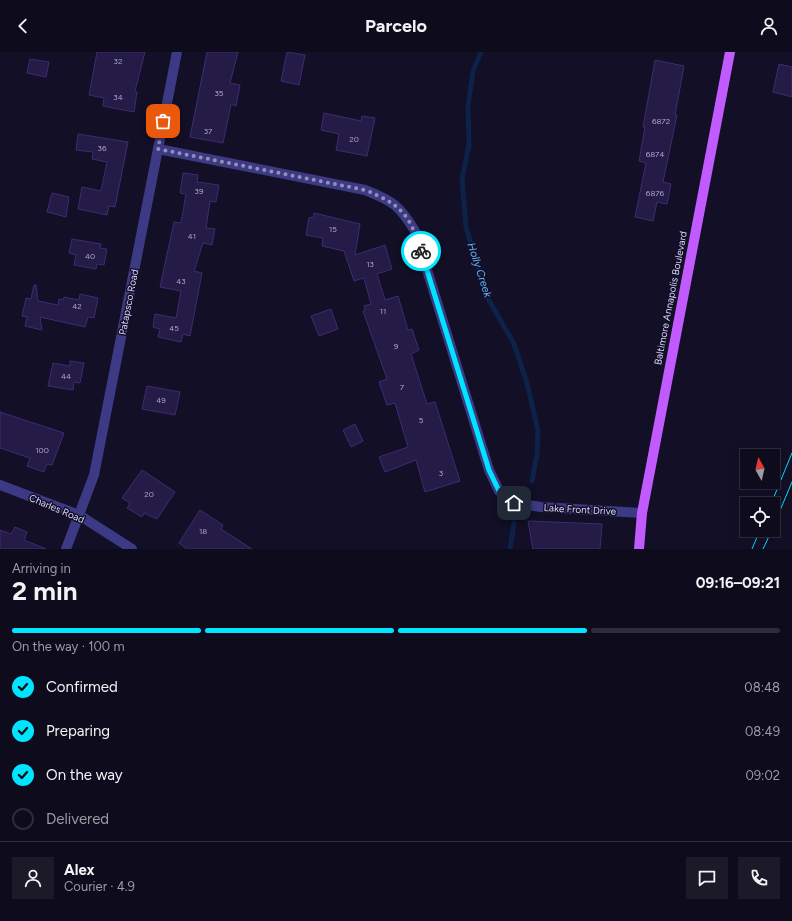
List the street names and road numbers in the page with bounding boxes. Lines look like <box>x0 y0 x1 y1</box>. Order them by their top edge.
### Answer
street label: Baltimore Annapolis Boulevard <box>651 230 690 366</box>
street label: Patapsco Road <box>116 268 141 336</box>
street label: Charles Road <box>27 491 87 526</box>
street label: Lake Front Drive <box>543 501 617 518</box>

